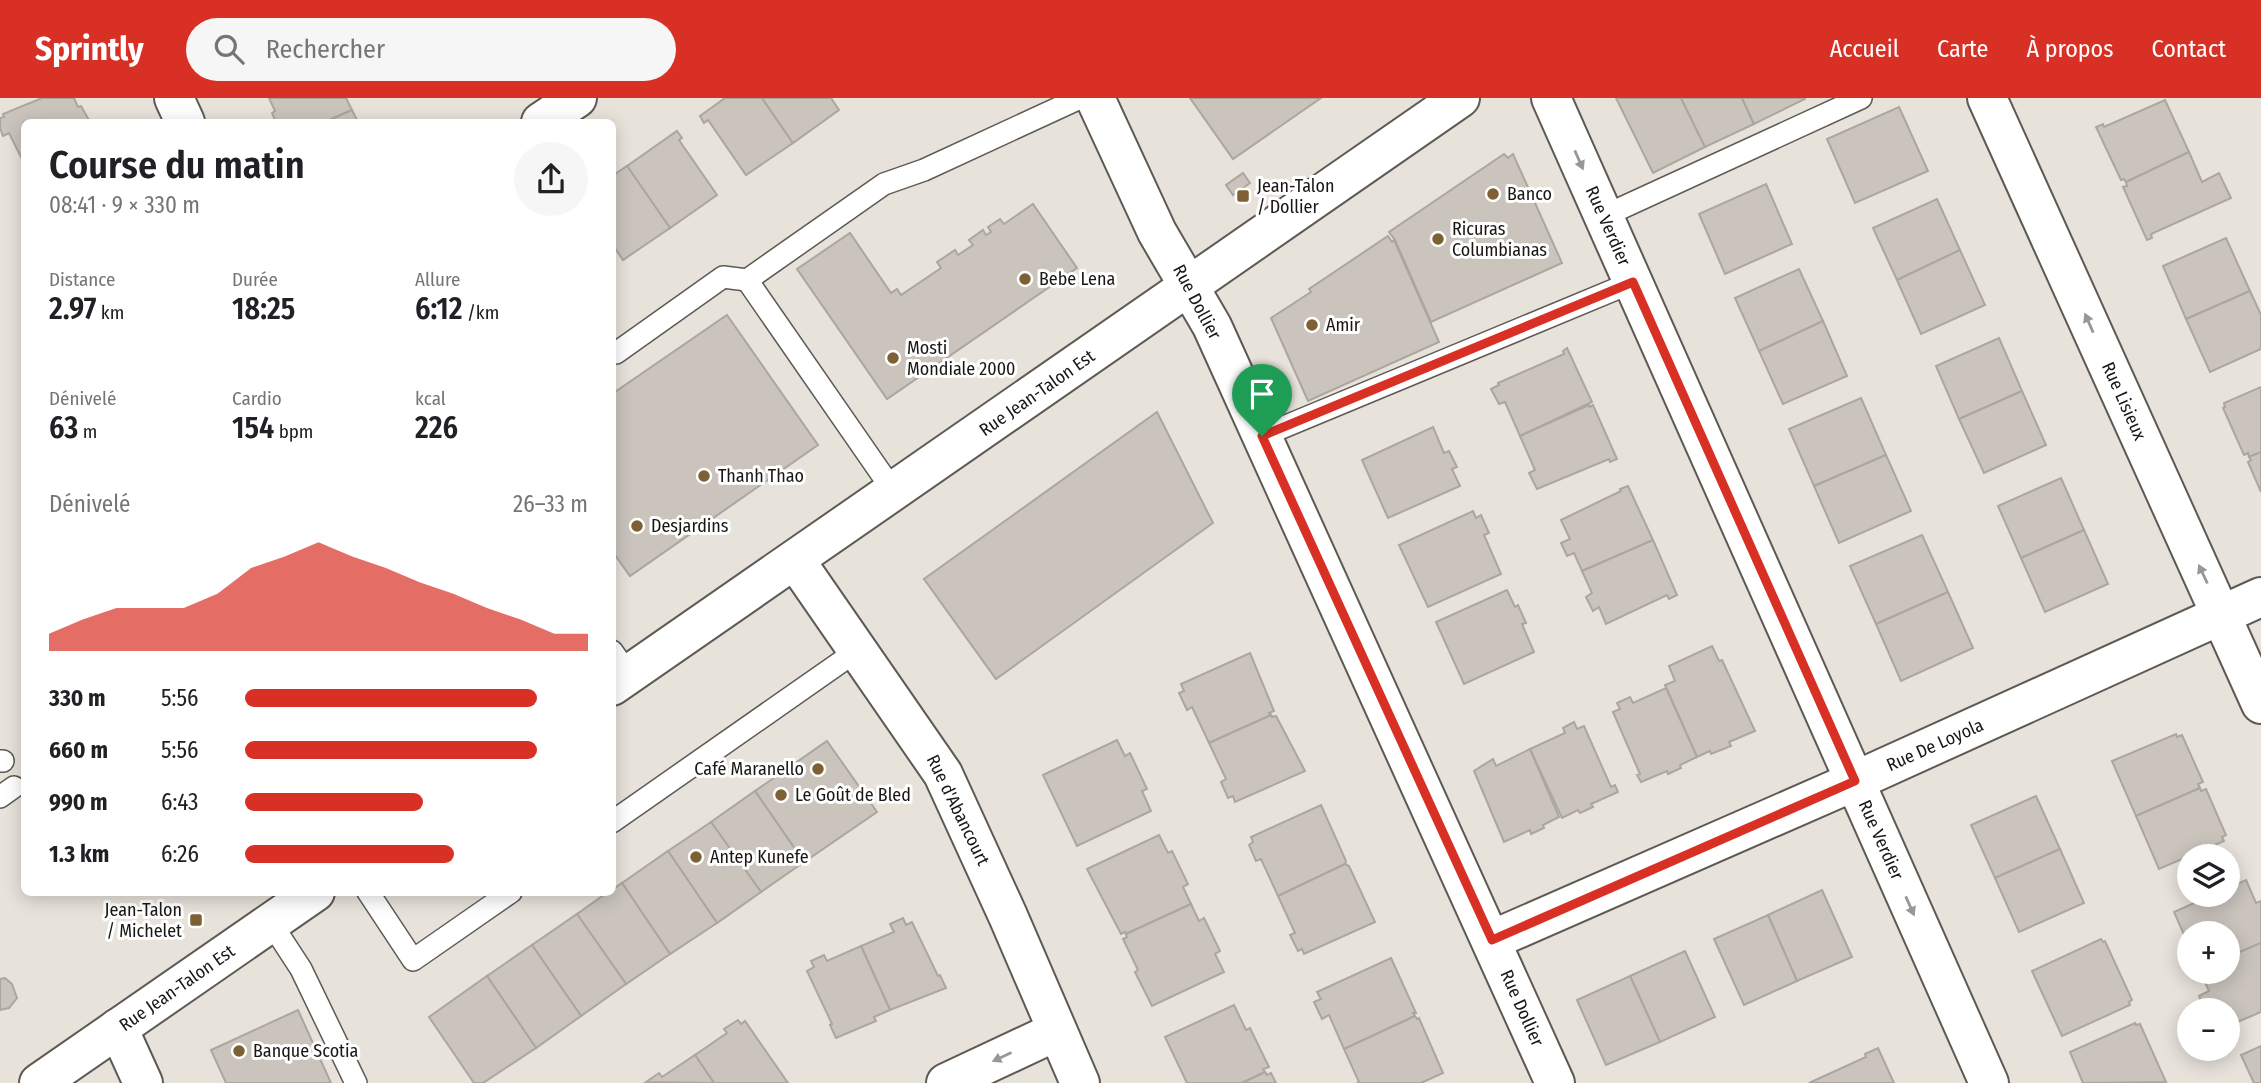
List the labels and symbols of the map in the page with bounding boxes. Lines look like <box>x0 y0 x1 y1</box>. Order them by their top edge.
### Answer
one-way arrow <box>1573 150 1585 170</box>
place label: Jean-Talon / Dollier <box>1257 175 1334 218</box>
place label: Banco <box>1507 183 1552 205</box>
street label: Rue Verdier <box>1581 183 1636 270</box>
marker: Banco <box>1485 186 1501 202</box>
marker: Jean-Talon / Dollier <box>1235 188 1251 204</box>
place label: Ricuras Columbianas <box>1452 218 1547 261</box>
marker: Ricuras Columbianas <box>1430 231 1446 247</box>
street label: Rue Dollier <box>1168 261 1226 344</box>
place label: Bebe Lena <box>1039 268 1115 290</box>
marker: Bebe Lena <box>1017 271 1033 287</box>
one-way arrow <box>2083 313 2095 333</box>
place label: Amir <box>1326 314 1361 336</box>
marker: Amir <box>1304 317 1320 333</box>
place label: Mosti Mondiale 2000 <box>907 337 1015 380</box>
street label: Rue Jean-Talon Est <box>975 345 1099 441</box>
marker: Mosti Mondiale 2000 <box>885 350 901 366</box>
street label: Rue Lisieux <box>2097 358 2151 444</box>
pin <box>1232 364 1292 436</box>
place label: Thanh Thao <box>718 465 804 487</box>
marker: Thanh Thao <box>696 468 712 484</box>
place label: Desjardins <box>651 515 729 537</box>
marker: Desjardins <box>629 518 645 534</box>
one-way arrow <box>2197 564 2208 585</box>
street label: Rue De Loyola <box>1883 714 1987 776</box>
street label: Rue d'Abancourt <box>922 751 994 869</box>
place label: Café Maranello <box>694 758 804 780</box>
marker: Café Maranello <box>810 761 826 777</box>
place label: Le Goût de Bled <box>795 784 911 806</box>
marker: Le Goût de Bled <box>773 787 789 803</box>
street label: Rue Verdier <box>1854 797 1909 884</box>
place label: Antep Kunefe <box>710 846 809 868</box>
marker: Antep Kunefe <box>688 849 704 865</box>
one-way arrow <box>1905 895 1916 916</box>
place label: Jean-Talon / Michelet <box>105 899 182 942</box>
marker: Jean-Talon / Michelet <box>188 912 204 928</box>
street label: Rue Jean-Talon Est <box>115 940 239 1036</box>
street label: Rue Dollier <box>1495 966 1549 1050</box>
place label: Banque Scotia <box>253 1040 359 1062</box>
marker: Banque Scotia <box>231 1043 247 1059</box>
one-way arrow <box>992 1051 1012 1063</box>

